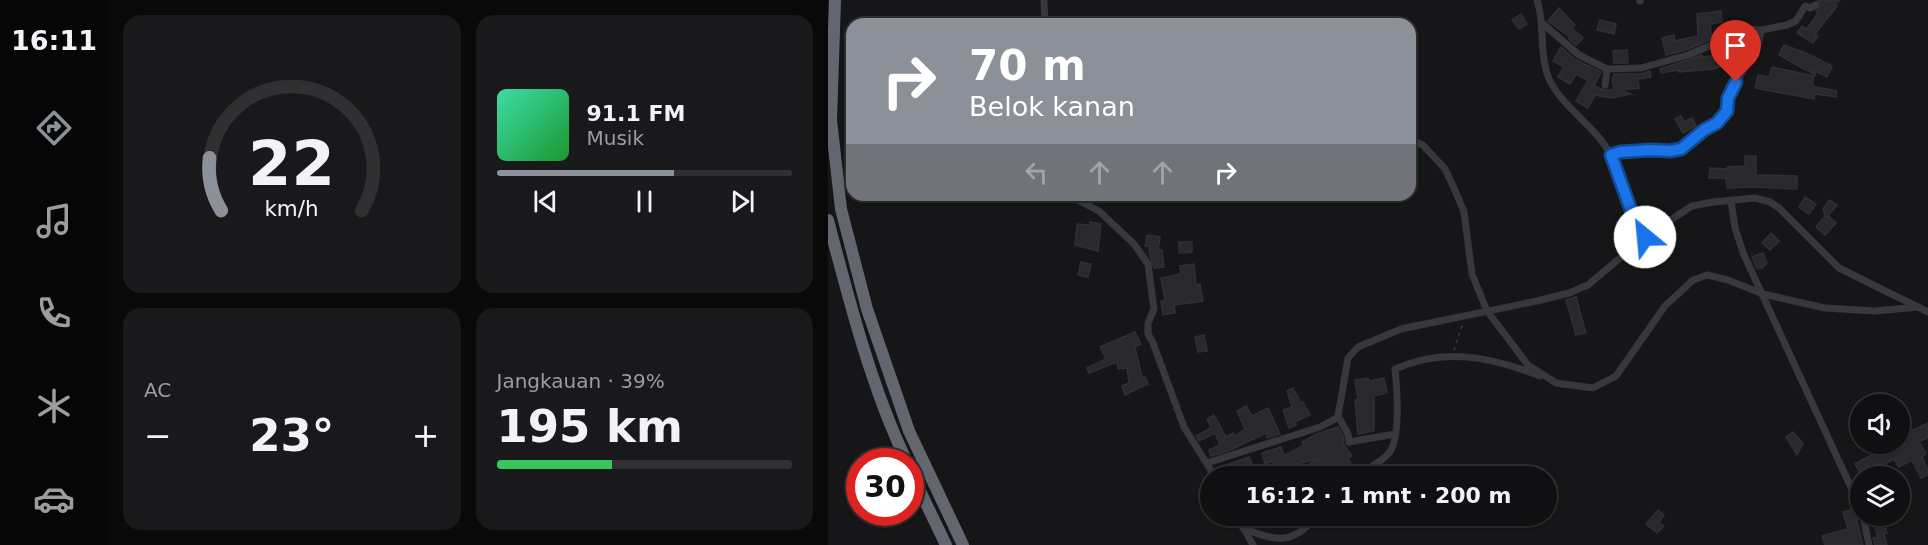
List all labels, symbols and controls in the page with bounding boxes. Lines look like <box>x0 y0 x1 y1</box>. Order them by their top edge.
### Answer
pin <box>1710 20 1761 82</box>
text: 16:11 <box>11 25 97 56</box>
icon: arrive <box>1719 29 1752 62</box>
text: 70 m <box>969 41 1086 90</box>
icon: right <box>870 42 948 120</box>
text: Belok kanan <box>969 91 1135 122</box>
text: 91.1 FM <box>587 101 685 126</box>
icon: directions <box>33 107 75 149</box>
text: Musik <box>587 126 644 150</box>
text: 22 <box>248 127 335 200</box>
icon: left <box>1020 156 1053 189</box>
icon: ahead <box>1083 156 1116 189</box>
icon: ahead <box>1146 156 1179 189</box>
icon: right <box>1209 156 1242 189</box>
icon: previous <box>529 185 562 218</box>
icon: pause <box>628 185 661 218</box>
icon: next <box>726 185 759 218</box>
text: km/h <box>265 196 319 221</box>
icon: music <box>33 200 75 242</box>
position arrow <box>1613 205 1677 269</box>
icon: phone <box>33 292 75 334</box>
text: Jangkauan · 39% <box>497 369 665 393</box>
text: AC <box>144 378 171 402</box>
icon: climate <box>33 385 75 427</box>
map controls <box>1850 394 1910 526</box>
button: sound <box>1850 394 1910 454</box>
text: 195 km <box>497 400 683 453</box>
text: 23° <box>249 409 334 462</box>
text: − <box>144 416 172 455</box>
text: + <box>412 416 440 455</box>
speed limit sign: 30 <box>846 448 924 526</box>
button: layers <box>1850 466 1910 526</box>
icon: car <box>33 478 75 520</box>
text: 16:12 · 1 mnt · 200 m <box>1246 483 1511 508</box>

